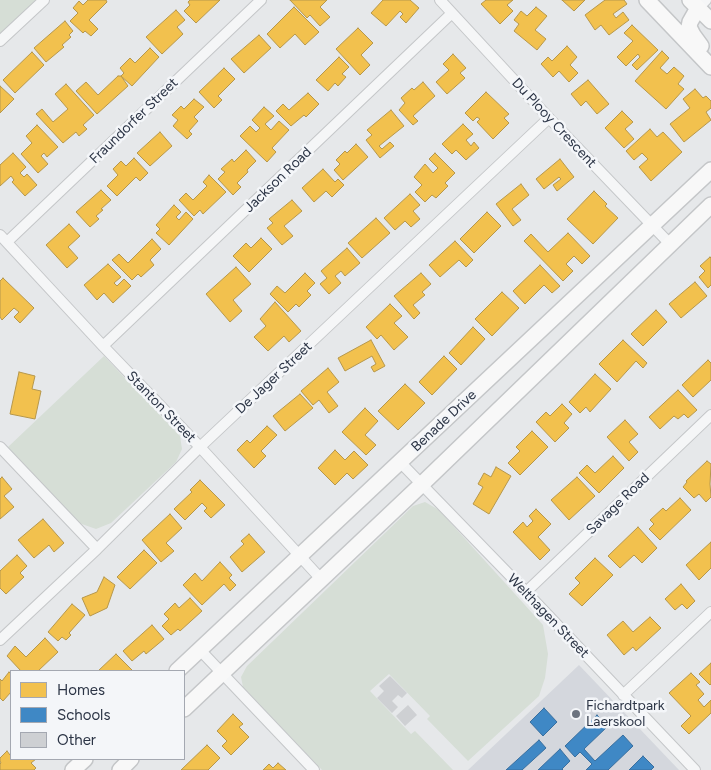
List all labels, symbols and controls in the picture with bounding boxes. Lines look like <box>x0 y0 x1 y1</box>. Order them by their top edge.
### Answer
street label: Fraundorfer Street <box>86 75 182 167</box>
street label: Du Plooy Crescent <box>508 75 600 171</box>
street label: Jackson Road <box>241 144 315 216</box>
street label: De Jager Street <box>232 338 316 418</box>
street label: Stanton Street <box>123 368 199 446</box>
street label: Benade Drive <box>408 387 480 455</box>
street label: Savage Road <box>583 470 653 538</box>
street label: Welthagen Street <box>504 571 592 661</box>
legend <box>10 670 185 760</box>
text: Homes <box>57 681 105 699</box>
place label: Fichardtpark Laerskool <box>586 698 665 730</box>
text: Schools <box>57 706 110 724</box>
marker: Fichardtpark Laerskool <box>570 708 582 720</box>
text: Other <box>57 731 96 749</box>

